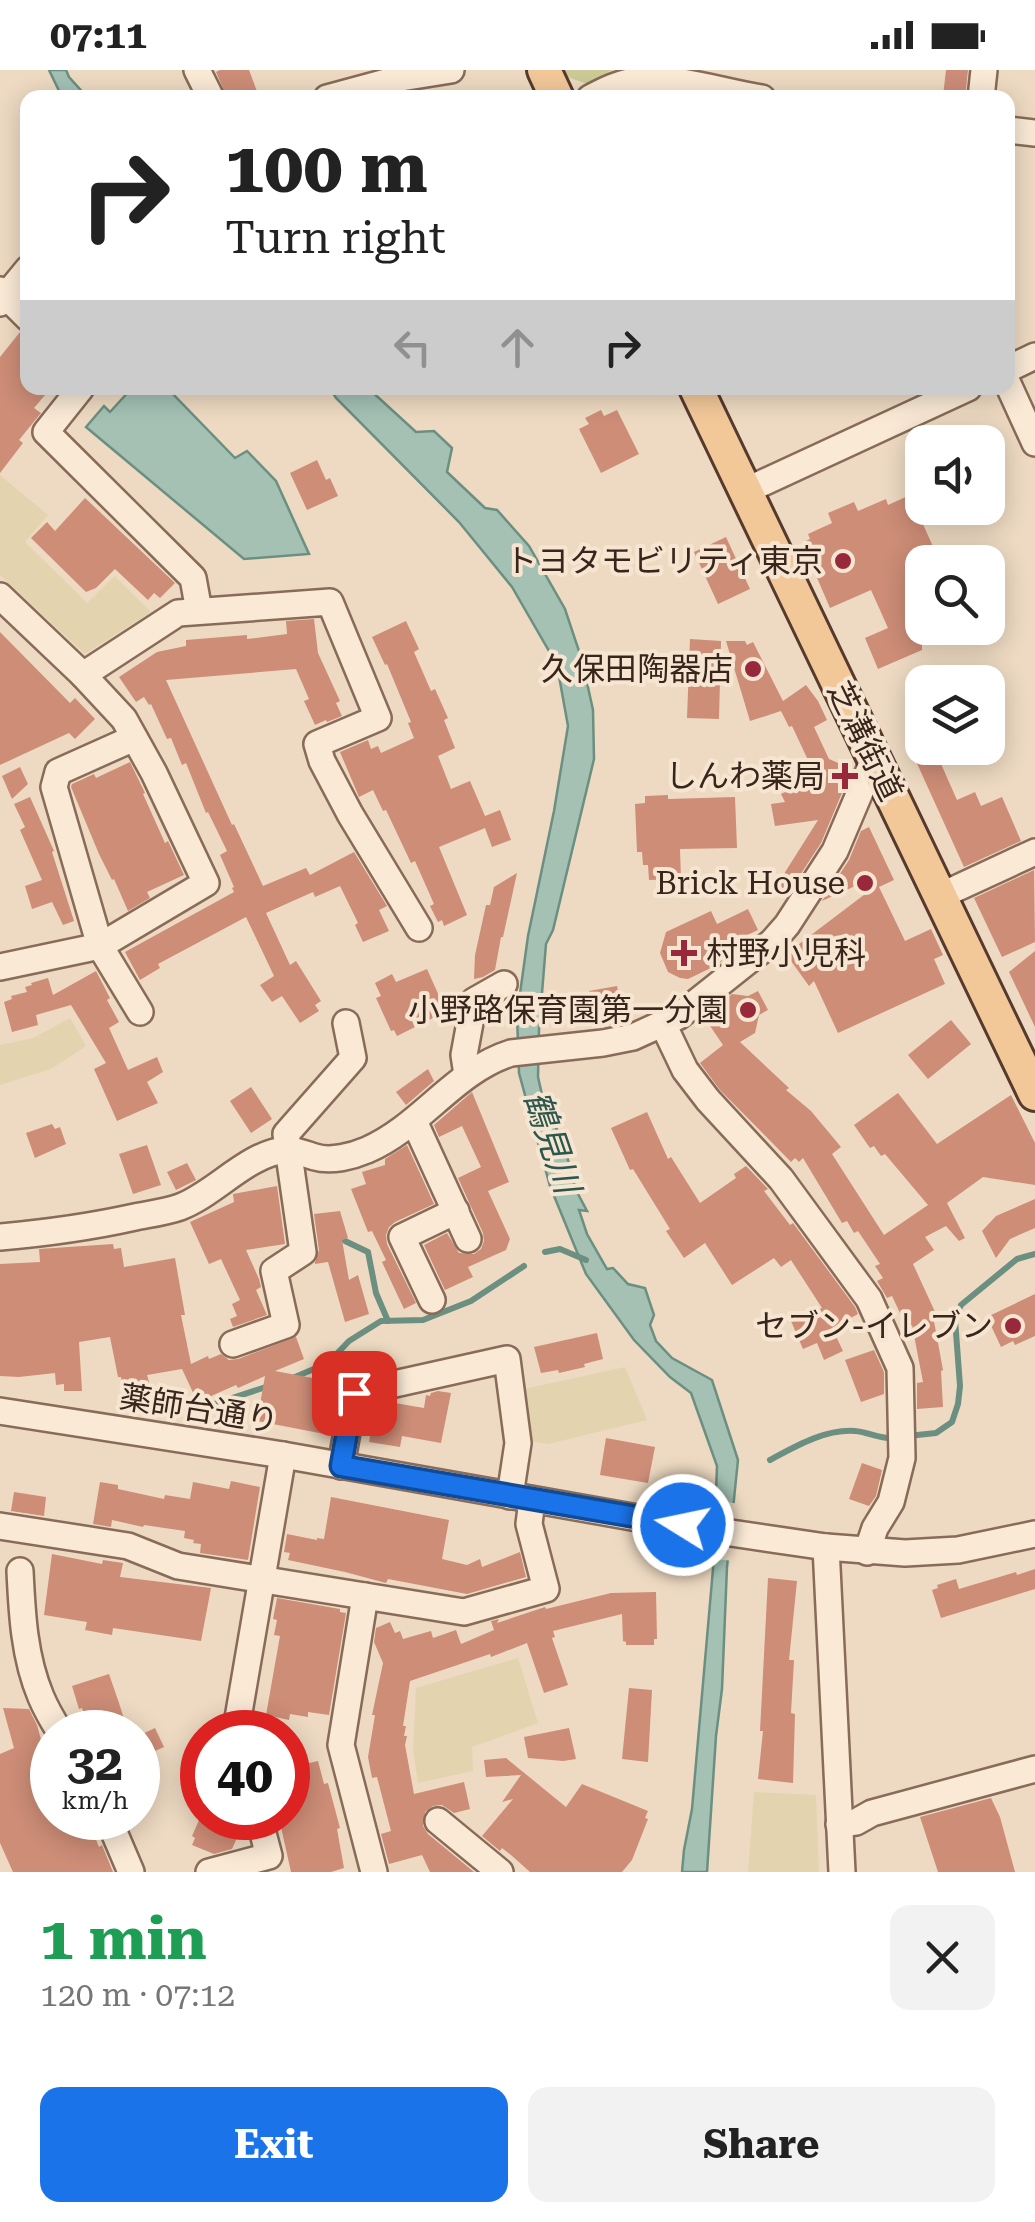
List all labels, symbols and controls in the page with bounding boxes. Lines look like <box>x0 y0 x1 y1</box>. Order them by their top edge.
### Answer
text: 07:11 <box>50 13 147 57</box>
text: 100 m <box>225 127 428 209</box>
icon: right <box>60 130 190 260</box>
text: Turn right <box>225 211 446 264</box>
icon: left <box>385 320 440 375</box>
icon: ahead <box>490 320 545 375</box>
icon: right <box>595 320 650 375</box>
map controls <box>905 425 1005 765</box>
button: sound <box>905 425 1005 525</box>
place label: トヨタモビリティ東京 <box>505 542 823 580</box>
button: search <box>905 545 1005 645</box>
marker: トヨタモビリティ東京 <box>832 550 854 572</box>
place label: 久保田陶器店 <box>541 650 733 688</box>
marker: 久保田陶器店 <box>742 658 764 680</box>
button: layers <box>905 665 1005 765</box>
street label: 芝溝街道 <box>820 675 910 807</box>
place label: しんわ薬局 <box>665 757 825 795</box>
marker: しんわ薬局 <box>834 765 856 787</box>
place label: Brick House <box>655 864 845 902</box>
marker: Brick House <box>854 872 876 894</box>
place label: 村野小児科 <box>706 934 866 972</box>
marker: 村野小児科 <box>671 940 697 966</box>
place label: 小野路保育園第一分園 <box>408 991 728 1029</box>
marker: 小野路保育園第一分園 <box>737 999 759 1021</box>
water label: 鶴見川 <box>515 1086 589 1202</box>
place label: セブン-イレブン <box>755 1307 993 1345</box>
marker: セブン-イレブン <box>1002 1315 1024 1337</box>
pin <box>312 1351 397 1436</box>
icon: arrive <box>327 1366 382 1421</box>
street label: 薬師台通り <box>117 1378 281 1440</box>
position arrow <box>631 1473 735 1577</box>
speed limit sign: 40 <box>180 1710 310 1840</box>
text: 32 <box>67 1734 123 1792</box>
text: km/h <box>62 1786 128 1815</box>
text: 1 min <box>40 1903 207 1974</box>
button: close <box>890 1905 995 2010</box>
text: 120 m · 07:12 <box>40 1976 235 2014</box>
button: Exit <box>40 2087 508 2202</box>
button: Share <box>528 2087 995 2202</box>

